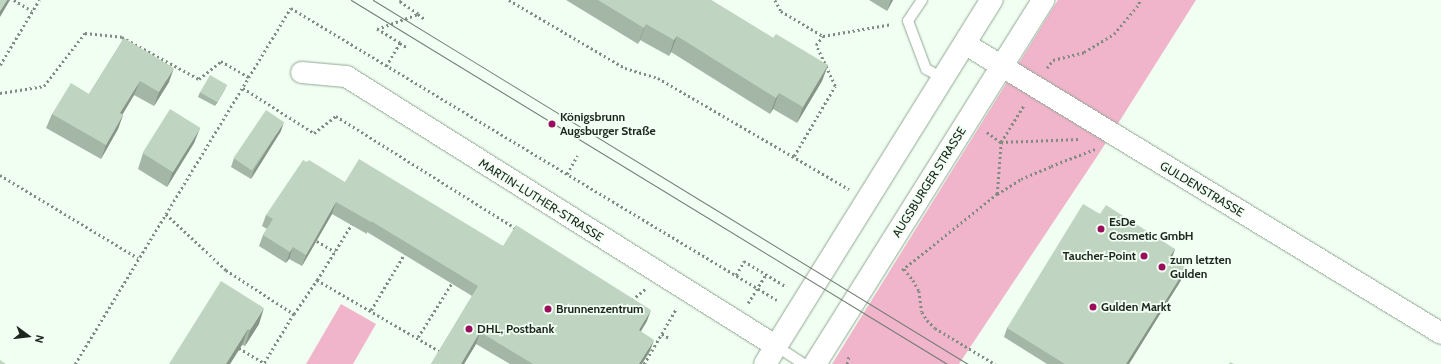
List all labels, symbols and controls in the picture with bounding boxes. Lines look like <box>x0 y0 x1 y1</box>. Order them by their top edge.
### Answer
place label: Königsbrunn Augsburger Straße <box>560 110 656 138</box>
marker: Königsbrunn Augsburger Straße <box>547 119 557 129</box>
street label: AUGSBURGER STRASSE <box>889 124 969 240</box>
street label: MARTIN-LUTHER-STRASSE <box>476 156 606 244</box>
street label: GULDENSTRASSE <box>1157 158 1247 220</box>
place label: EsDe Cosmetic GmbH <box>1109 215 1194 243</box>
marker: EsDe Cosmetic GmbH <box>1096 224 1106 234</box>
place label: Taucher-Point <box>1063 249 1136 263</box>
marker: Taucher-Point <box>1139 251 1149 261</box>
place label: zum letzten Gulden <box>1170 253 1231 281</box>
marker: zum letzten Gulden <box>1157 262 1167 272</box>
place label: Gulden Markt <box>1101 300 1171 314</box>
place label: Brunnenzentrum <box>556 302 644 316</box>
marker: Gulden Markt <box>1088 302 1098 312</box>
marker: Brunnenzentrum <box>543 304 553 314</box>
north arrow <box>8 316 48 356</box>
place label: DHL, Postbank <box>477 322 554 336</box>
marker: DHL, Postbank <box>464 324 474 334</box>
text: N <box>32 334 47 345</box>

